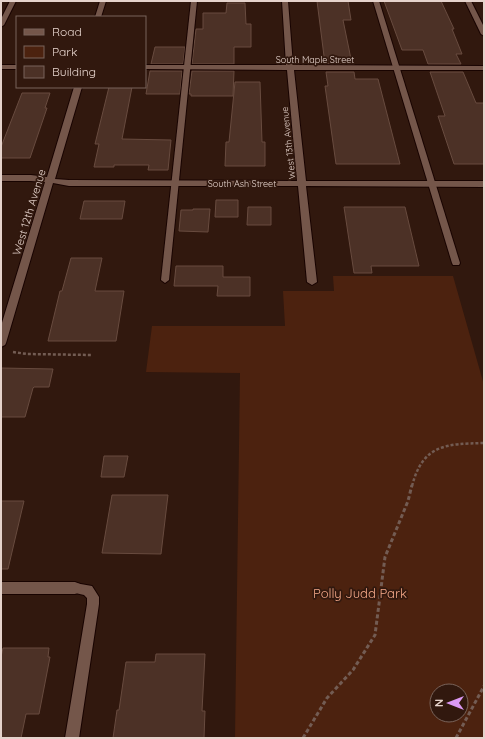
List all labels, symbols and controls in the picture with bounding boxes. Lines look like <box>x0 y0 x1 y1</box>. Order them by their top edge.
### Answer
legend <box>16 16 146 88</box>
text: Road <box>52 24 82 39</box>
text: Park <box>52 44 77 59</box>
street label: South Maple Street <box>276 54 354 65</box>
text: Building <box>52 64 96 79</box>
street label: West 13th Avenue <box>279 106 297 180</box>
street label: West 12th Avenue <box>9 167 49 257</box>
street label: South Ash Street <box>208 178 276 189</box>
park label: Polly Judd Park <box>313 585 407 601</box>
north arrow <box>429 683 469 723</box>
text: N <box>432 699 446 707</box>

